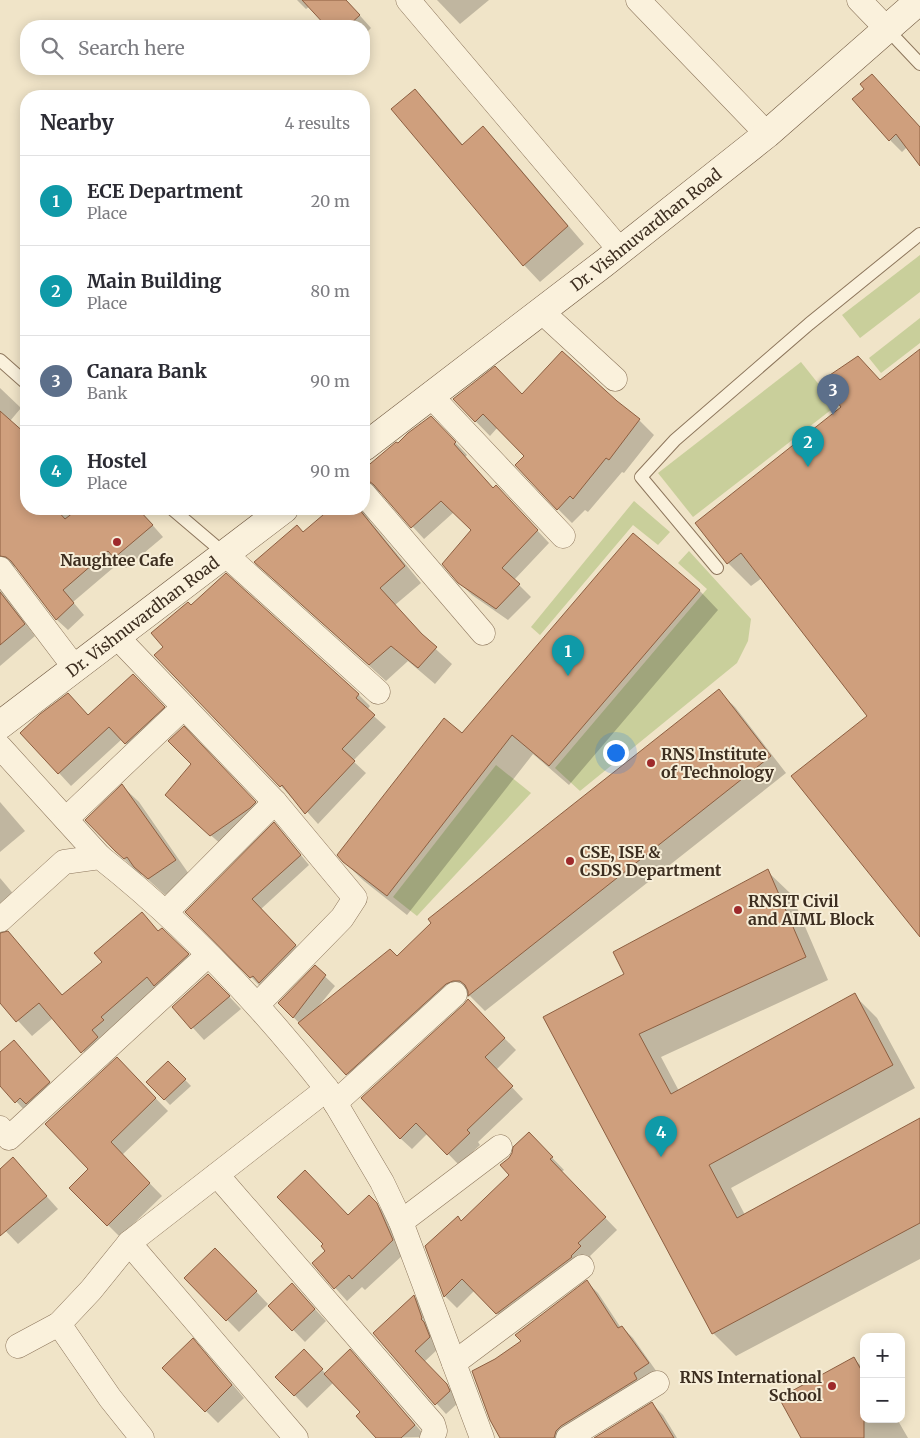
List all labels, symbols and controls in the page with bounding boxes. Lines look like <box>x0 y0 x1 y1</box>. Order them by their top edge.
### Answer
search box <box>20 20 370 75</box>
icon: search <box>38 34 66 62</box>
text: Search here <box>78 36 185 60</box>
text: Nearby <box>40 109 114 136</box>
text: 4 results <box>284 113 350 133</box>
street label: Dr. Vishnuvardhan Road <box>567 164 726 295</box>
text: ECE Department <box>87 179 243 203</box>
text: 1 <box>52 191 60 211</box>
text: 20 m <box>311 191 350 211</box>
text: Place <box>87 203 127 223</box>
text: Main Building <box>87 269 221 293</box>
text: 2 <box>51 281 61 301</box>
text: 80 m <box>311 281 350 301</box>
text: Place <box>87 293 127 313</box>
text: Canara Bank <box>87 359 207 383</box>
text: 3 <box>51 371 61 391</box>
text: 90 m <box>310 371 350 391</box>
pin: 3 <box>817 374 849 415</box>
text: Bank <box>87 383 127 403</box>
pin: 2 <box>792 426 824 467</box>
text: Hostel <box>87 449 147 473</box>
text: 4 <box>51 461 61 481</box>
text: 90 m <box>310 461 350 481</box>
text: Place <box>87 473 127 493</box>
marker: Naughtee Cafe <box>111 536 123 548</box>
place label: Naughtee Cafe <box>60 550 174 570</box>
street label: Dr. Vishnuvardhan Road <box>62 552 223 681</box>
pin: 1 <box>552 635 584 676</box>
your location <box>603 740 629 766</box>
place label: RNS Institute of Technology <box>661 744 775 782</box>
marker: RNS Institute of Technology <box>645 757 657 769</box>
place label: CSE, ISE & CSDS Department <box>580 842 722 880</box>
marker: CSE, ISE & CSDS Department <box>564 855 576 867</box>
place label: RNSIT Civil and AIML Block <box>748 891 875 929</box>
marker: RNSIT Civil and AIML Block <box>732 904 744 916</box>
pin: 4 <box>645 1116 677 1157</box>
map controls <box>860 1333 905 1423</box>
button: + <box>860 1333 905 1378</box>
place label: RNS International School <box>679 1367 822 1405</box>
button: − <box>860 1378 905 1423</box>
marker: RNS International School <box>826 1380 838 1392</box>

